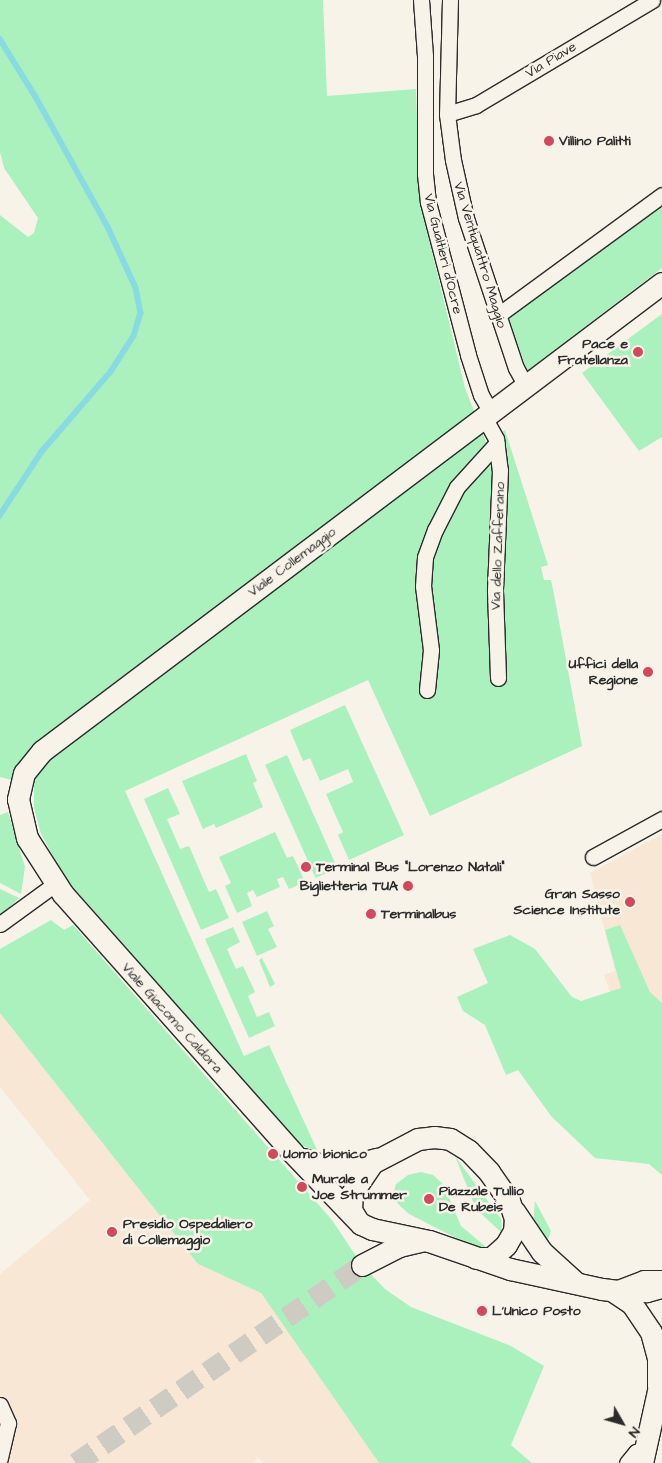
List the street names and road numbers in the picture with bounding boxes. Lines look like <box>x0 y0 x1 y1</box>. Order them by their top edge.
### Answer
street label: Via Piave <box>522 38 580 82</box>
street label: Via Ventiquattro Maggio <box>450 180 510 330</box>
street label: Via Gualtieri d'Ocre <box>420 192 466 316</box>
street label: Via dello Zafferano <box>487 482 509 610</box>
street label: Viale Collemaggio <box>245 524 339 600</box>
street label: Viale Giacomo Caldora <box>118 959 226 1077</box>

